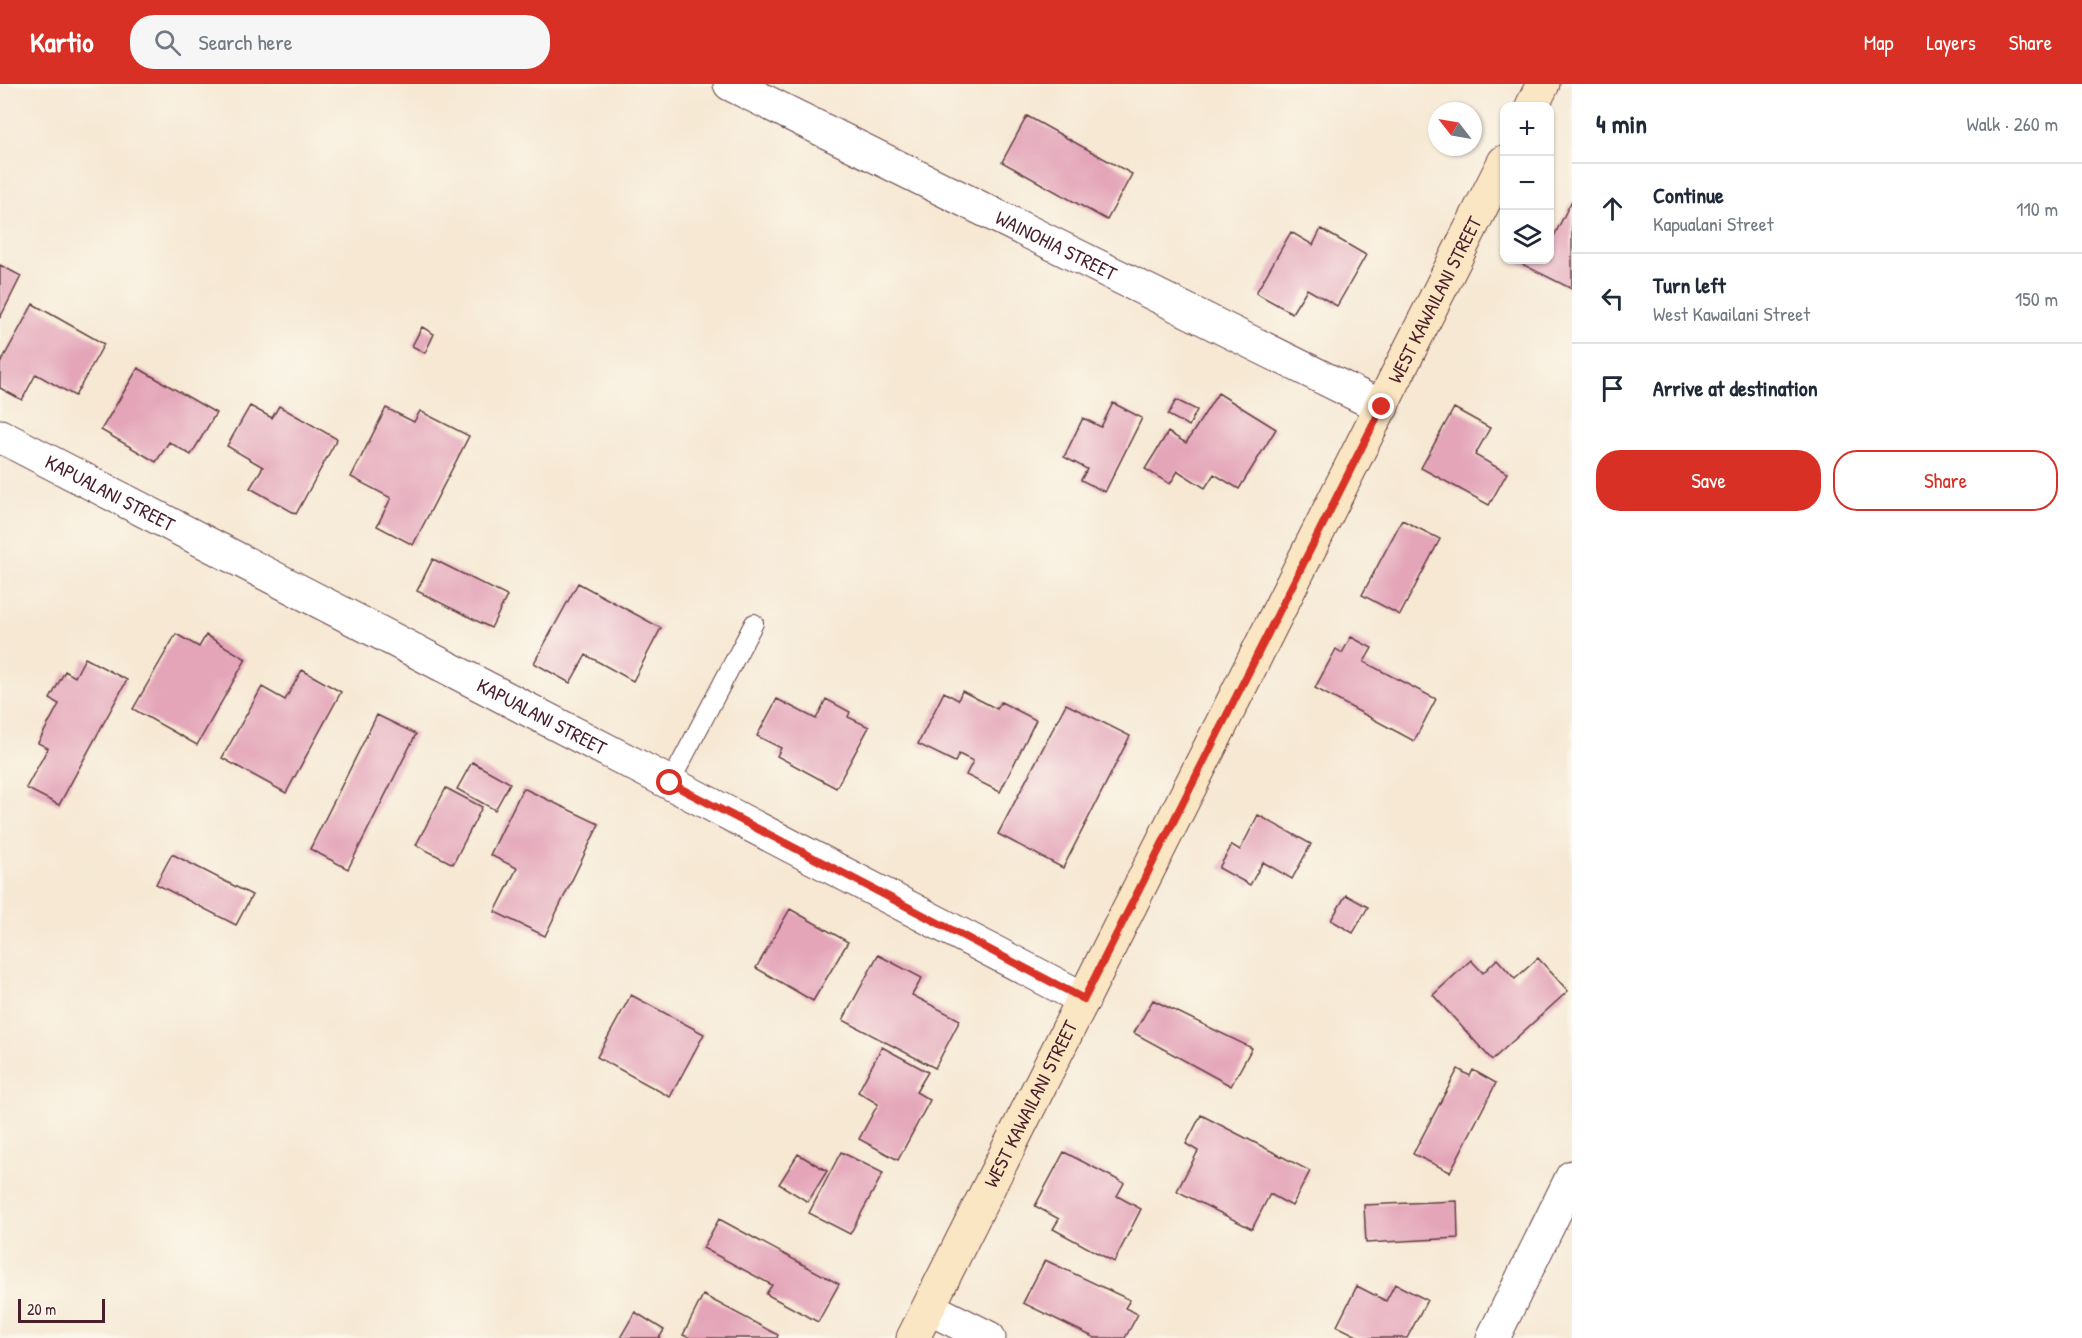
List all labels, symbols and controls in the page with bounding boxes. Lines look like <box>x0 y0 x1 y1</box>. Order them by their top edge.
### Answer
search box <box>130 15 550 69</box>
text: Kartio <box>30 23 94 61</box>
icon: search <box>151 26 184 59</box>
text: Search here <box>199 27 293 57</box>
text: Map <box>1864 28 1893 57</box>
text: Layers <box>1926 28 1976 57</box>
text: Share <box>2009 28 2052 57</box>
north arrow <box>1428 102 1482 156</box>
map controls <box>1500 102 1554 264</box>
button: + <box>1500 102 1554 156</box>
text: 4 min <box>1596 106 1647 141</box>
text: Walk · 260 m <box>1967 110 2058 137</box>
button: − <box>1500 156 1554 210</box>
text: Continue <box>1653 180 1724 210</box>
icon: ahead <box>1596 192 1629 225</box>
text: 110 m <box>2016 195 2058 222</box>
street label: WAINOHIA STREET <box>991 204 1122 287</box>
button: layers <box>1500 210 1554 264</box>
text: Kapualani Street <box>1653 210 1774 237</box>
street label: WEST KAWAILANI STREET <box>1381 211 1488 387</box>
text: Turn left <box>1653 270 1726 300</box>
icon: left <box>1596 282 1629 315</box>
text: 150 m <box>2015 285 2058 312</box>
text: West Kawailani Street <box>1653 300 1810 327</box>
icon: arrive <box>1596 372 1629 405</box>
text: Arrive at destination <box>1653 373 1818 403</box>
route end <box>1368 393 1394 419</box>
street label: KAPUALANI STREET <box>41 448 180 538</box>
button: Save <box>1596 450 1821 511</box>
button: Share <box>1833 450 2058 511</box>
street label: KAPUALANI STREET <box>472 671 612 761</box>
route start <box>656 769 682 795</box>
street label: WEST KAWAILANI STREET <box>977 1015 1084 1192</box>
scale bar <box>18 1296 105 1324</box>
text: 20 m <box>27 1298 56 1320</box>

